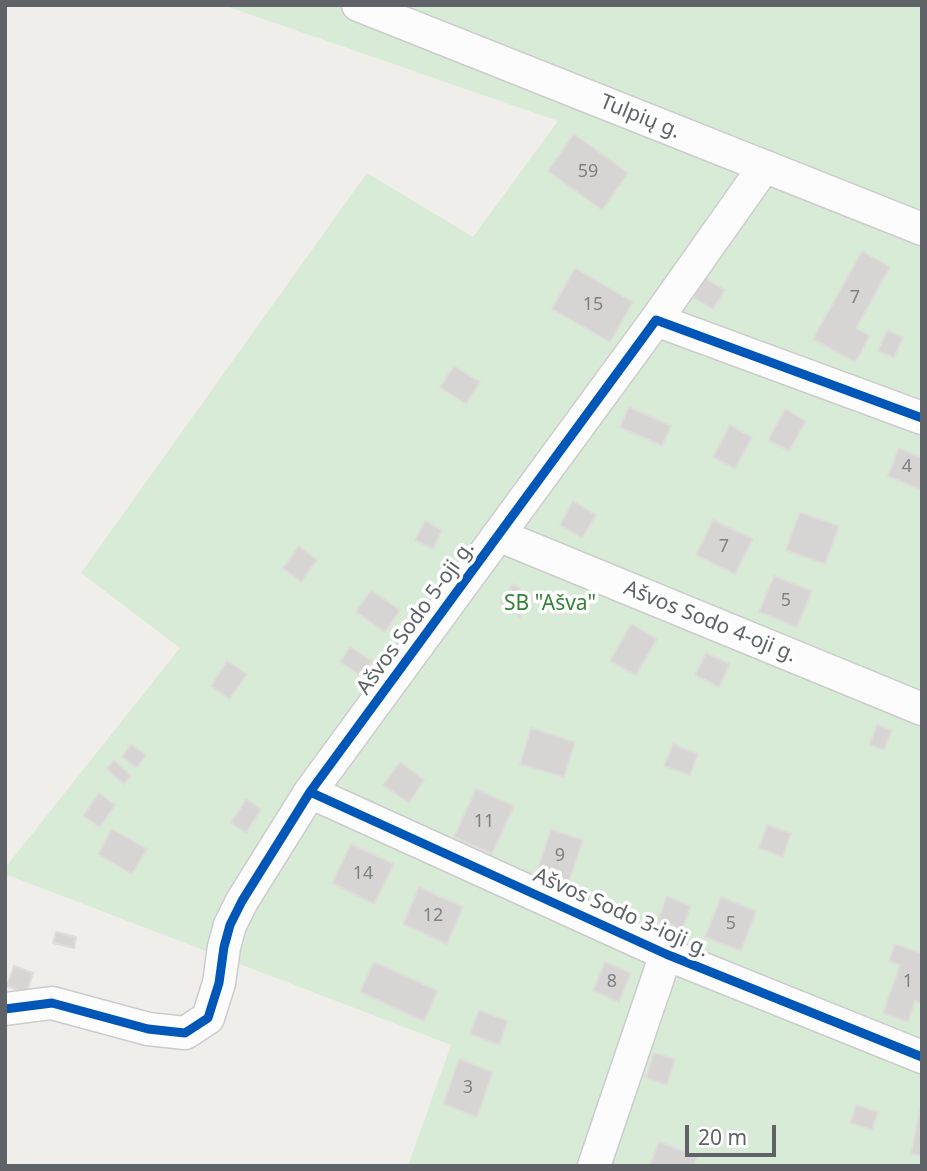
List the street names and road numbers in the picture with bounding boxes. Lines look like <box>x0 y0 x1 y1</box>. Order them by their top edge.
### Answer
street label: Tulpių g. <box>596 90 684 144</box>
street label: Ašvos Sodo 5-oji g. <box>352 536 480 700</box>
street label: Ašvos Sodo 4-oji g. <box>620 576 800 668</box>
street label: Ašvos Sodo 3-ioji g. <box>529 863 713 963</box>

